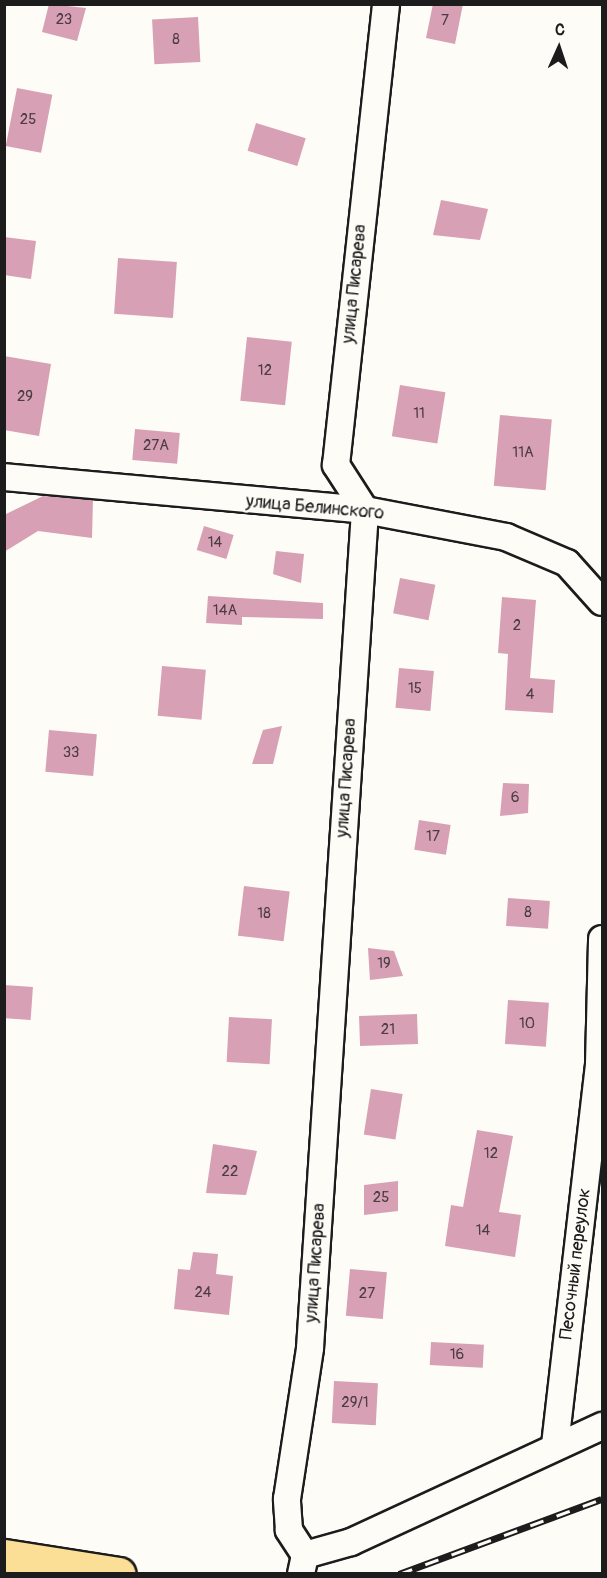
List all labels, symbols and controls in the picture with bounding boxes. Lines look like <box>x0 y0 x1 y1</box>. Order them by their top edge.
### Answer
house number: 23 <box>56 11 72 29</box>
house number: 7 <box>441 12 449 30</box>
north arrow <box>529 18 589 78</box>
text: С <box>554 20 565 40</box>
house number: 8 <box>172 31 180 49</box>
house number: 25 <box>20 111 36 129</box>
street label: улица Писарева <box>338 223 372 345</box>
house number: 12 <box>258 362 272 380</box>
house number: 29 <box>17 388 33 406</box>
house number: 11 <box>413 405 425 423</box>
house number: 27А <box>143 437 169 455</box>
house number: 11А <box>512 444 534 462</box>
street label: улица Белинского <box>245 491 385 525</box>
house number: 14 <box>208 534 222 552</box>
house number: 14А <box>213 602 237 620</box>
house number: 2 <box>513 617 521 635</box>
house number: 15 <box>408 680 422 698</box>
house number: 4 <box>526 686 534 704</box>
street label: улица Писарева <box>332 718 362 838</box>
house number: 33 <box>63 744 79 762</box>
house number: 6 <box>511 789 519 807</box>
house number: 17 <box>426 828 440 846</box>
house number: 8 <box>524 904 532 922</box>
house number: 18 <box>257 905 271 923</box>
house number: 19 <box>377 955 391 973</box>
house number: 10 <box>519 1015 535 1033</box>
house number: 21 <box>381 1021 395 1039</box>
house number: 12 <box>484 1145 498 1163</box>
house number: 22 <box>222 1163 238 1181</box>
street label: Песочный переулок <box>556 1187 596 1341</box>
house number: 25 <box>373 1189 389 1207</box>
street label: улица Писарева <box>301 1203 331 1323</box>
house number: 14 <box>476 1222 490 1240</box>
house number: 24 <box>194 1284 212 1302</box>
house number: 27 <box>359 1285 375 1303</box>
house number: 16 <box>450 1346 464 1364</box>
house number: 29/1 <box>341 1394 369 1412</box>

